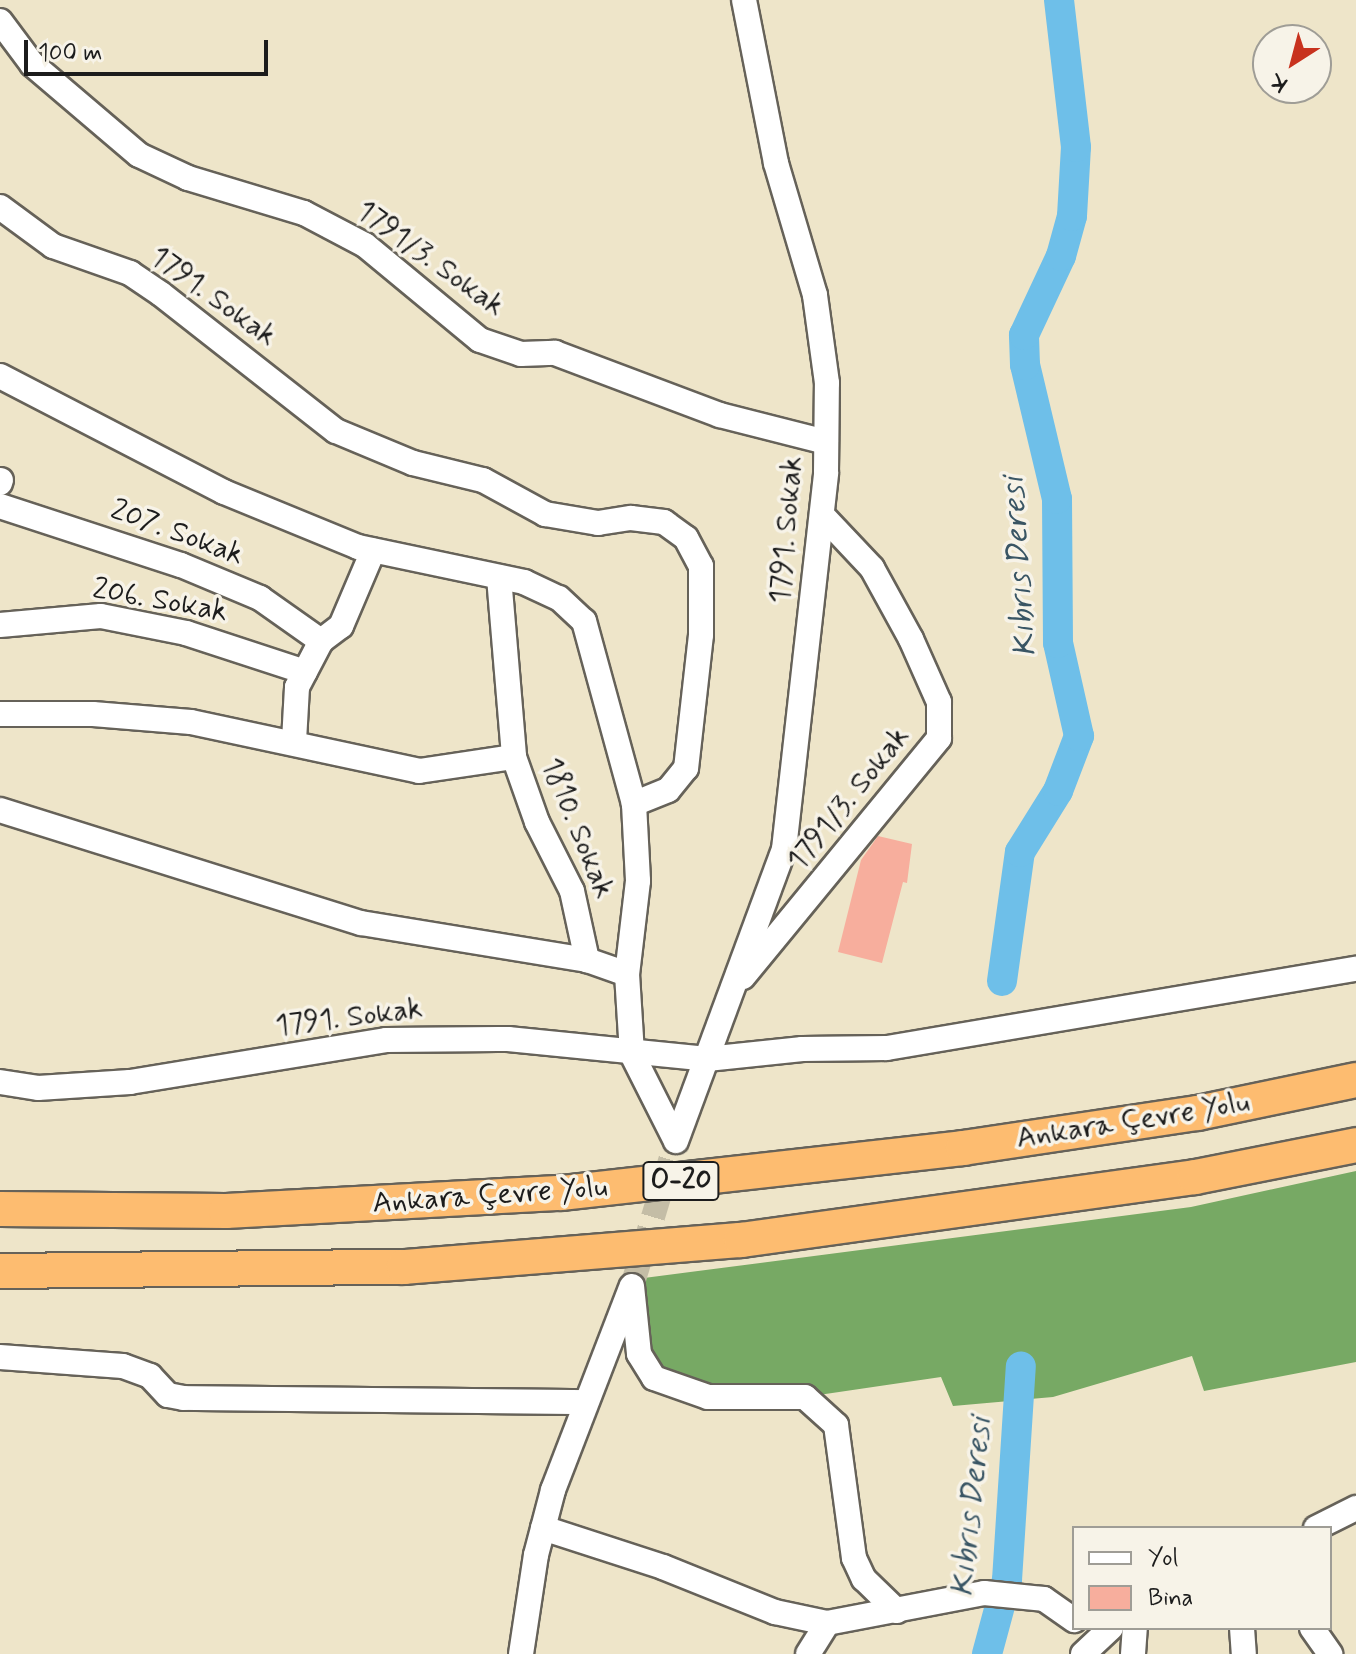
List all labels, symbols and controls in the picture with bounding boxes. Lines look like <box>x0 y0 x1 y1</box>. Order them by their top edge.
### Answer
scale bar <box>28 24 272 74</box>
north arrow <box>1252 24 1332 104</box>
text: 100 m <box>38 38 102 69</box>
text: K <box>1265 66 1294 98</box>
street label: 1791/3. Sokak <box>349 193 511 325</box>
street label: 1791. Sokak <box>143 239 283 355</box>
street label: 1791. Sokak <box>763 455 811 605</box>
water label: Kıbrıs Deresi <box>995 478 1045 656</box>
street label: 207. Sokak <box>106 492 248 574</box>
street label: 206. Sokak <box>90 571 230 631</box>
street label: 1791/3. Sokak <box>780 720 918 878</box>
street label: 1810. Sokak <box>532 752 622 904</box>
street label: 1791. Sokak <box>273 991 425 1045</box>
street label: Ankara Çevre Yolu <box>1014 1085 1252 1157</box>
road number: O-20 <box>641 1157 721 1205</box>
street label: Ankara Çevre Yolu <box>371 1170 609 1222</box>
water label: Kıbrıs Deresi <box>944 1418 1000 1596</box>
legend <box>1072 1526 1332 1630</box>
text: Yol <box>1148 1543 1178 1574</box>
text: Bina <box>1148 1583 1193 1614</box>

